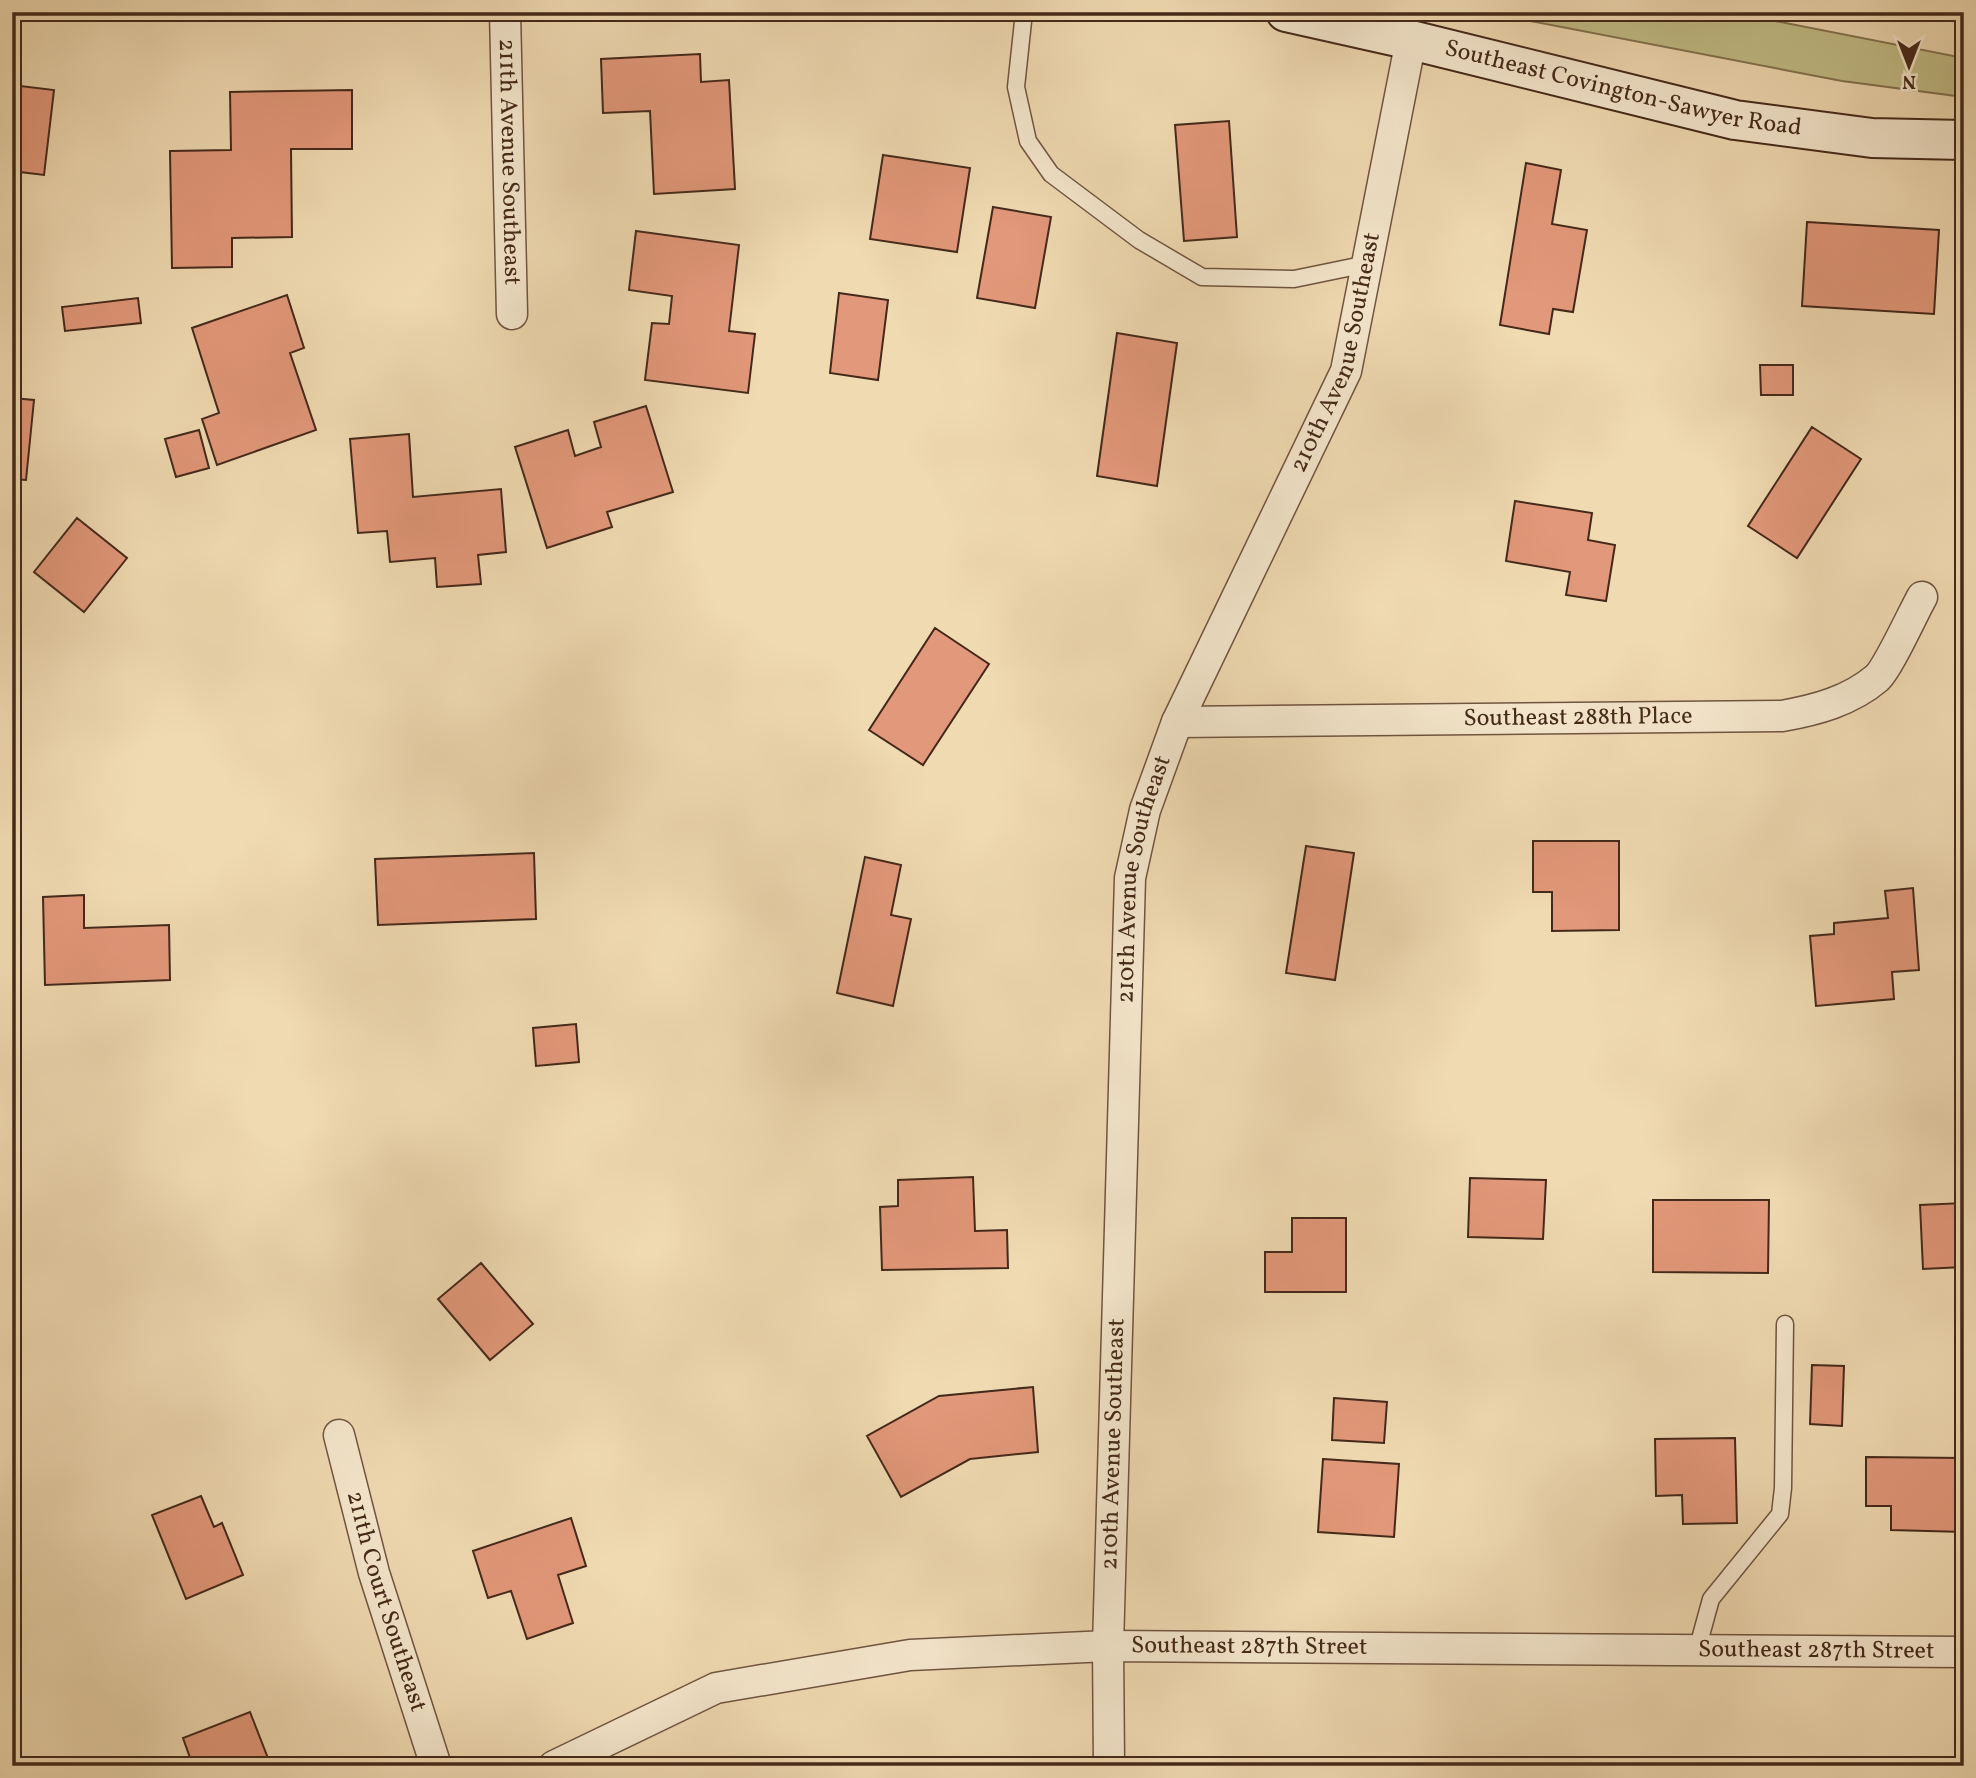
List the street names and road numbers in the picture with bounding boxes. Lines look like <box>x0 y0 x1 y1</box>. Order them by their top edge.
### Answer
street label: Southeast Covington-Sawyer Road <box>1441 32 1804 146</box>
street label: 211th Avenue Southeast <box>489 38 528 286</box>
street label: 210th Avenue Southeast <box>1282 230 1390 479</box>
street label: Southeast 288th Place <box>1463 700 1693 736</box>
street label: 210th Avenue Southeast <box>1109 751 1180 1004</box>
street label: 210th Avenue Southeast <box>1093 1318 1134 1571</box>
street label: 211th Court Southeast <box>337 1488 435 1716</box>
street label: Southeast 287th Street <box>1131 1629 1368 1665</box>
street label: Southeast 287th Street <box>1698 1633 1935 1669</box>

